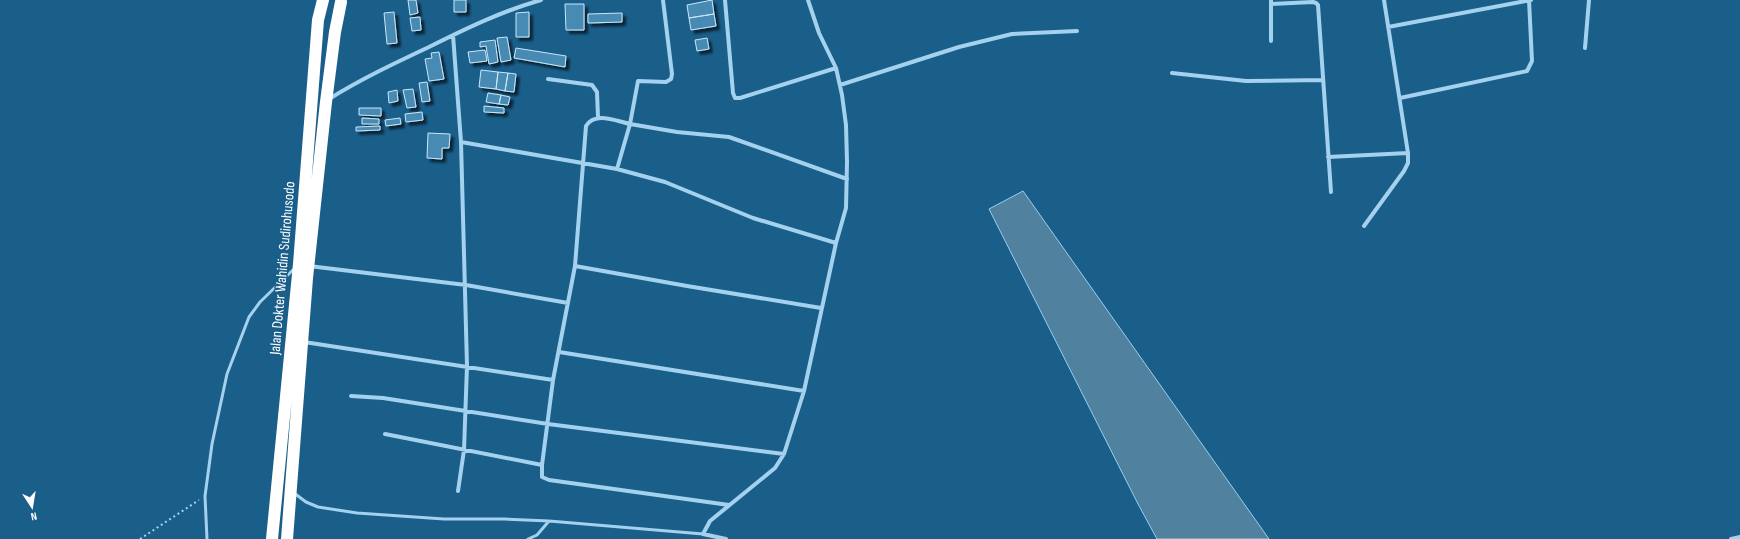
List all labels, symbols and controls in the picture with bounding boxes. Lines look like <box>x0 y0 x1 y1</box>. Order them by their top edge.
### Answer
street label: Jalan Dokter Wahidin Sudirohusodo <box>265 181 300 356</box>
north arrow <box>12 487 52 527</box>
text: N <box>30 509 38 523</box>

